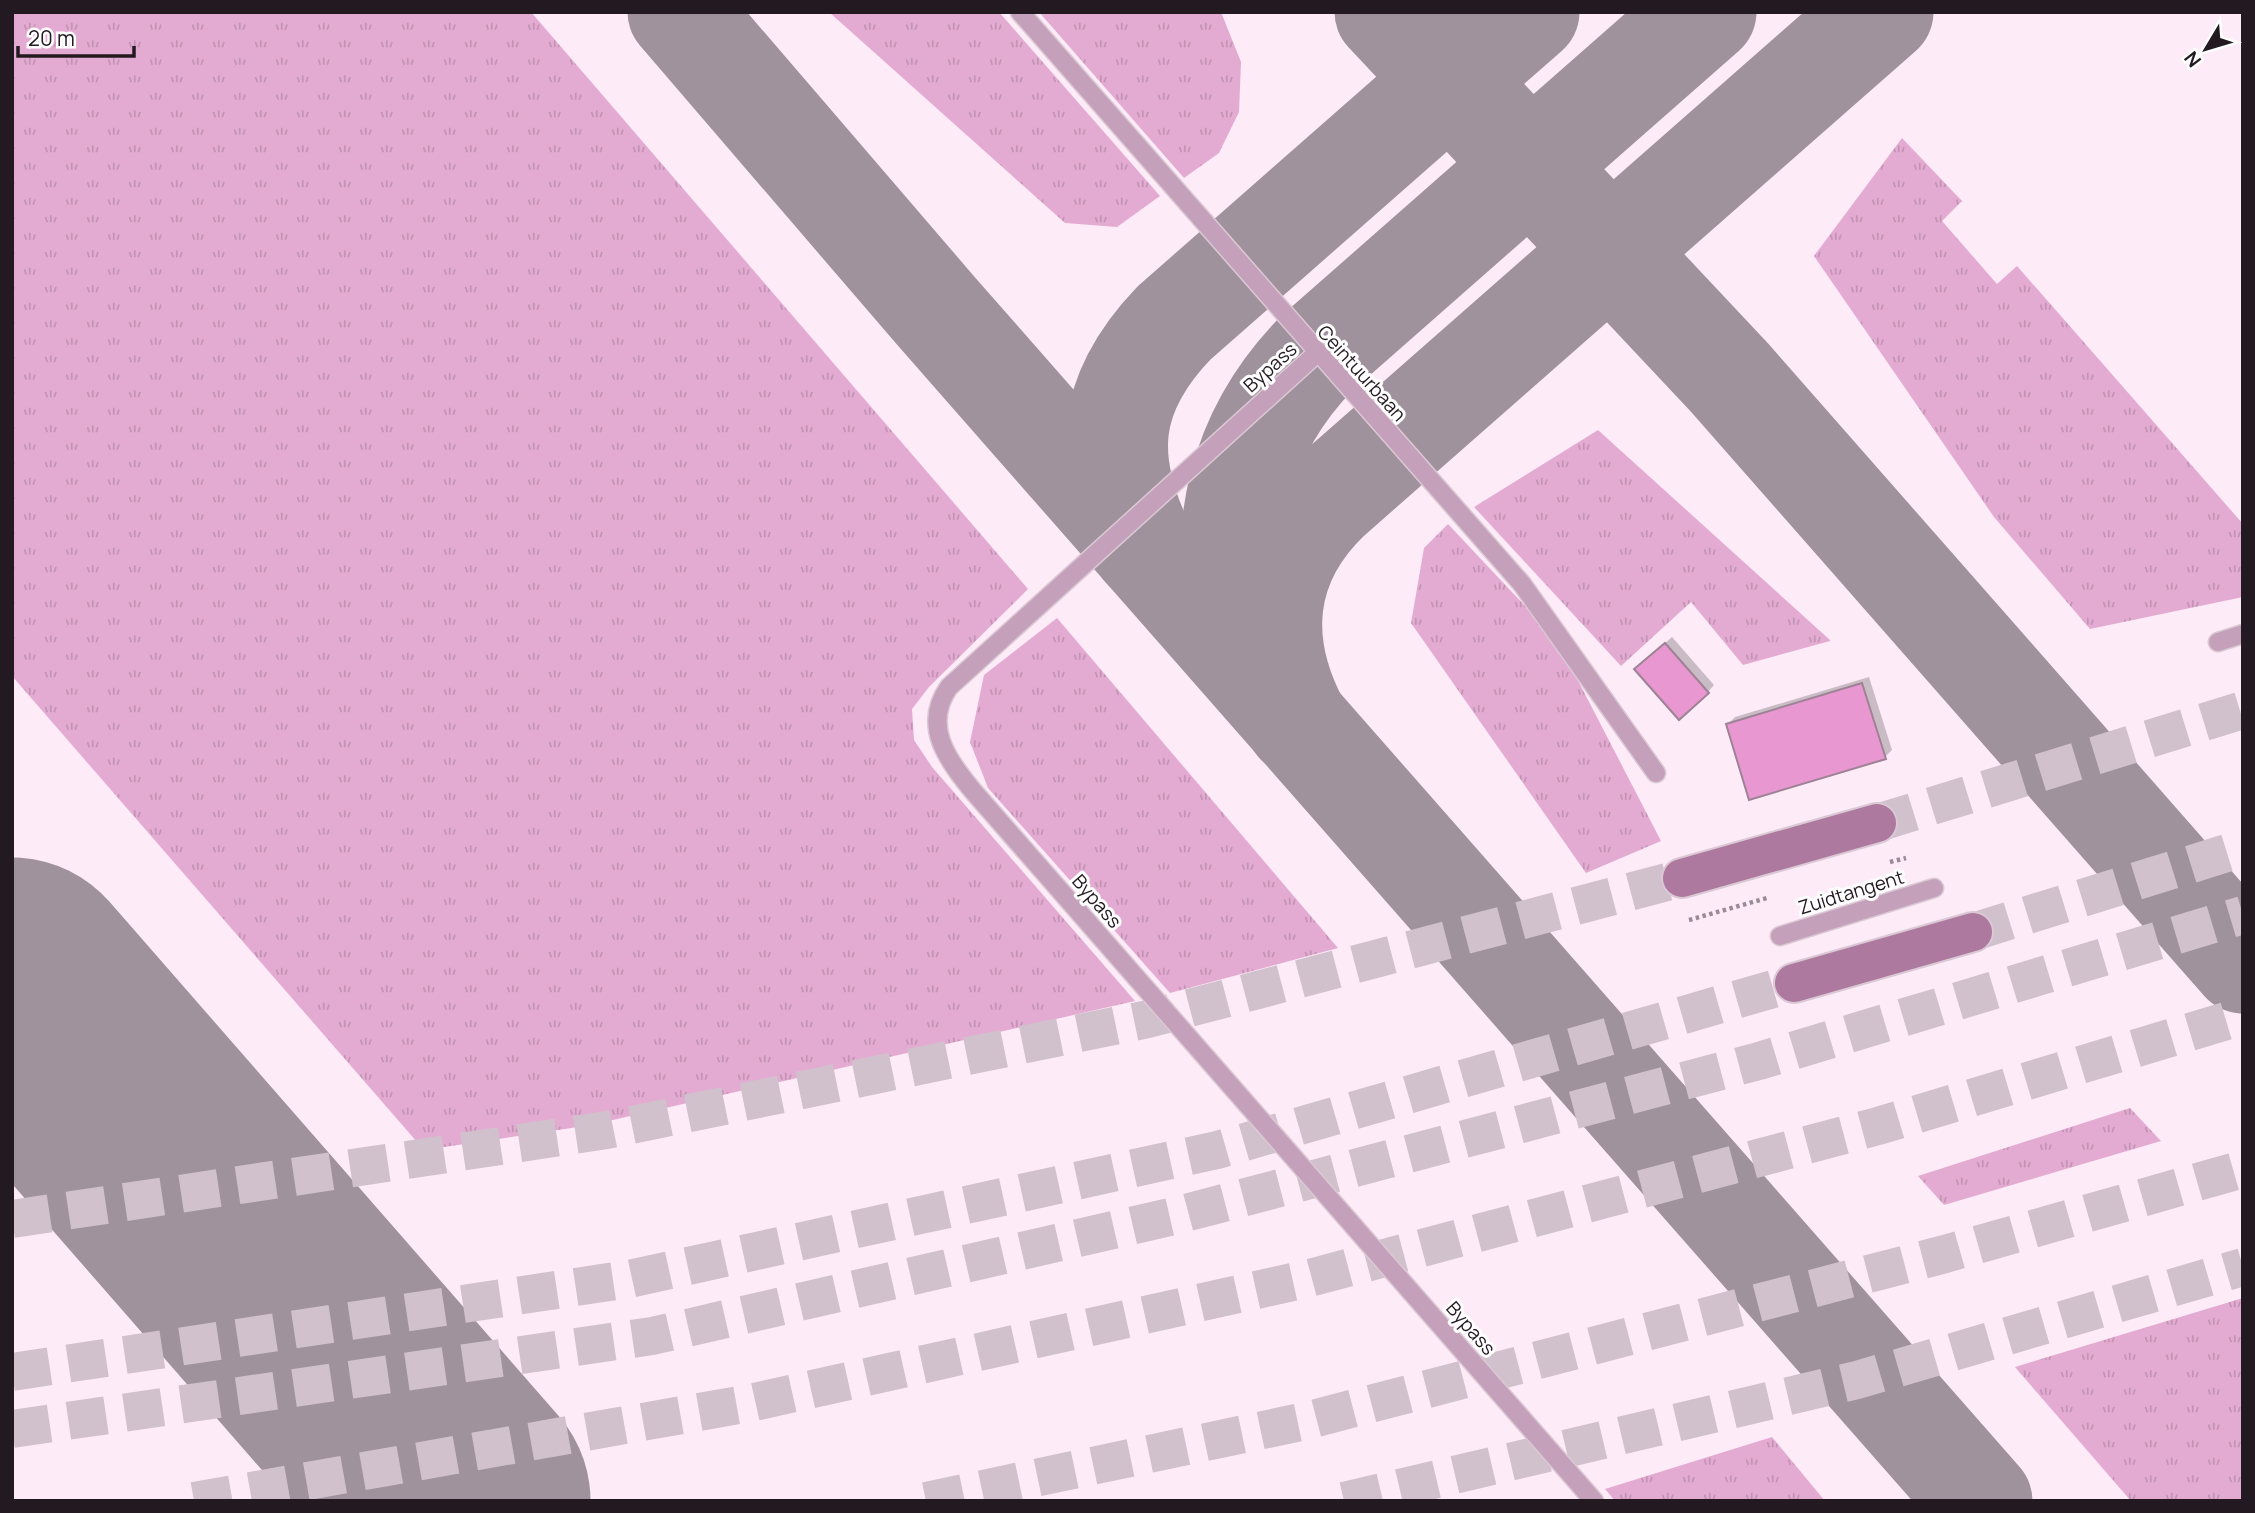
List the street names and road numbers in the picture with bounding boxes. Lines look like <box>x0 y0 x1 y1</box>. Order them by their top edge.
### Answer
street label: Ceintuurbaan <box>1312 319 1412 427</box>
street label: Bypass <box>1238 336 1302 398</box>
street label: Zuidtangent <box>1795 864 1907 920</box>
street label: Bypass <box>1066 869 1128 933</box>
street label: Bypass <box>1440 1296 1502 1360</box>

